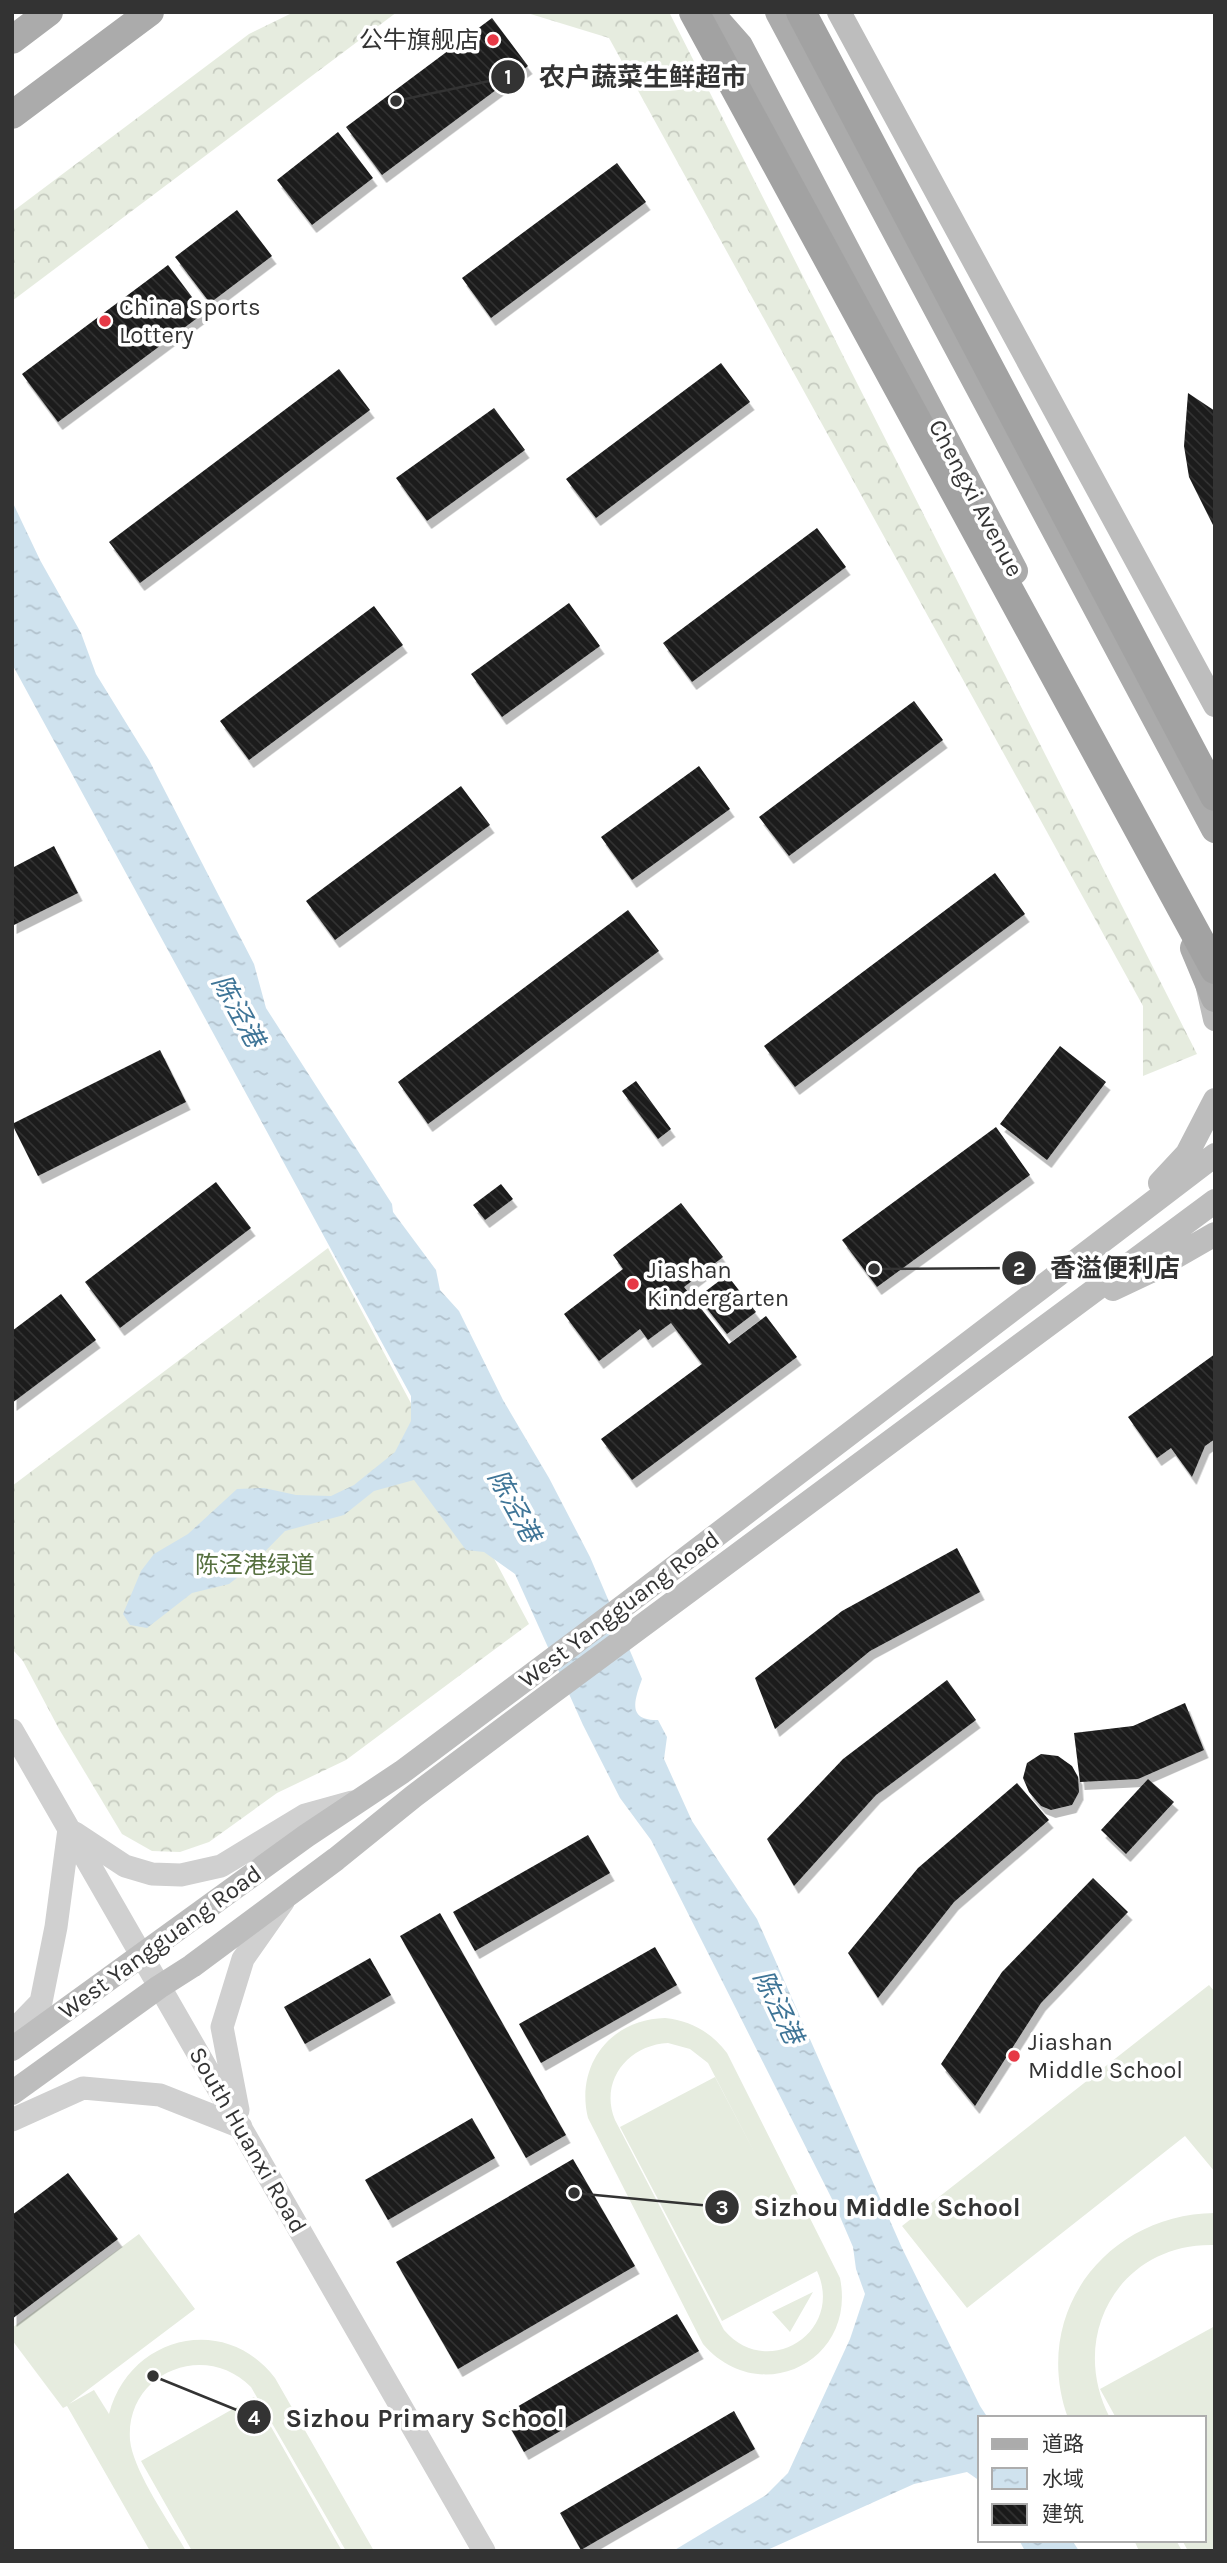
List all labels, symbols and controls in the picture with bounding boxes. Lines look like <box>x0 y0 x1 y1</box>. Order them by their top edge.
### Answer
place label: 公牛旗舰店 <box>359 26 479 54</box>
marker: 公牛旗舰店 <box>485 32 501 48</box>
callout: 农户蔬菜生鲜超市 <box>490 53 761 100</box>
text: 农户蔬菜生鲜超市 <box>539 62 747 93</box>
text: 1 <box>504 65 512 89</box>
place label: China Sports Lottery <box>119 293 261 349</box>
marker: China Sports Lottery <box>97 313 113 329</box>
street label: Chengxi Avenue <box>923 415 1029 581</box>
water label: 陈泾港 <box>206 969 272 1056</box>
callout: 香溢便利店 <box>1001 1245 1194 1292</box>
text: 香溢便利店 <box>1050 1253 1180 1284</box>
place label: Jiashan Kindergarten <box>647 1256 789 1312</box>
text: 2 <box>1013 1257 1025 1281</box>
marker: Jiashan Kindergarten <box>625 1276 641 1292</box>
water label: 陈泾港 <box>482 1464 548 1551</box>
street label: West Yangguang Road <box>513 1525 725 1693</box>
park label: 陈泾港绿道 <box>195 1551 315 1579</box>
street label: West Yangguang Road <box>53 1859 267 2025</box>
water label: 陈泾港 <box>747 1965 811 2052</box>
place label: Jiashan Middle School <box>1028 2028 1183 2084</box>
street label: South Huanxi Road <box>183 2042 313 2238</box>
marker: Jiashan Middle School <box>1006 2048 1022 2064</box>
callout: Sizhou Middle School <box>705 2184 1035 2231</box>
text: Sizhou Middle School <box>753 2192 1021 2223</box>
text: 3 <box>715 2196 729 2220</box>
callout: Sizhou Primary School <box>236 2394 578 2441</box>
text: Sizhou Primary School <box>285 2403 565 2434</box>
text: 4 <box>248 2406 261 2430</box>
legend <box>978 2416 1206 2542</box>
text: 道路 <box>1042 2432 1084 2456</box>
text: 水域 <box>1042 2467 1084 2491</box>
text: 建筑 <box>1042 2502 1084 2526</box>

